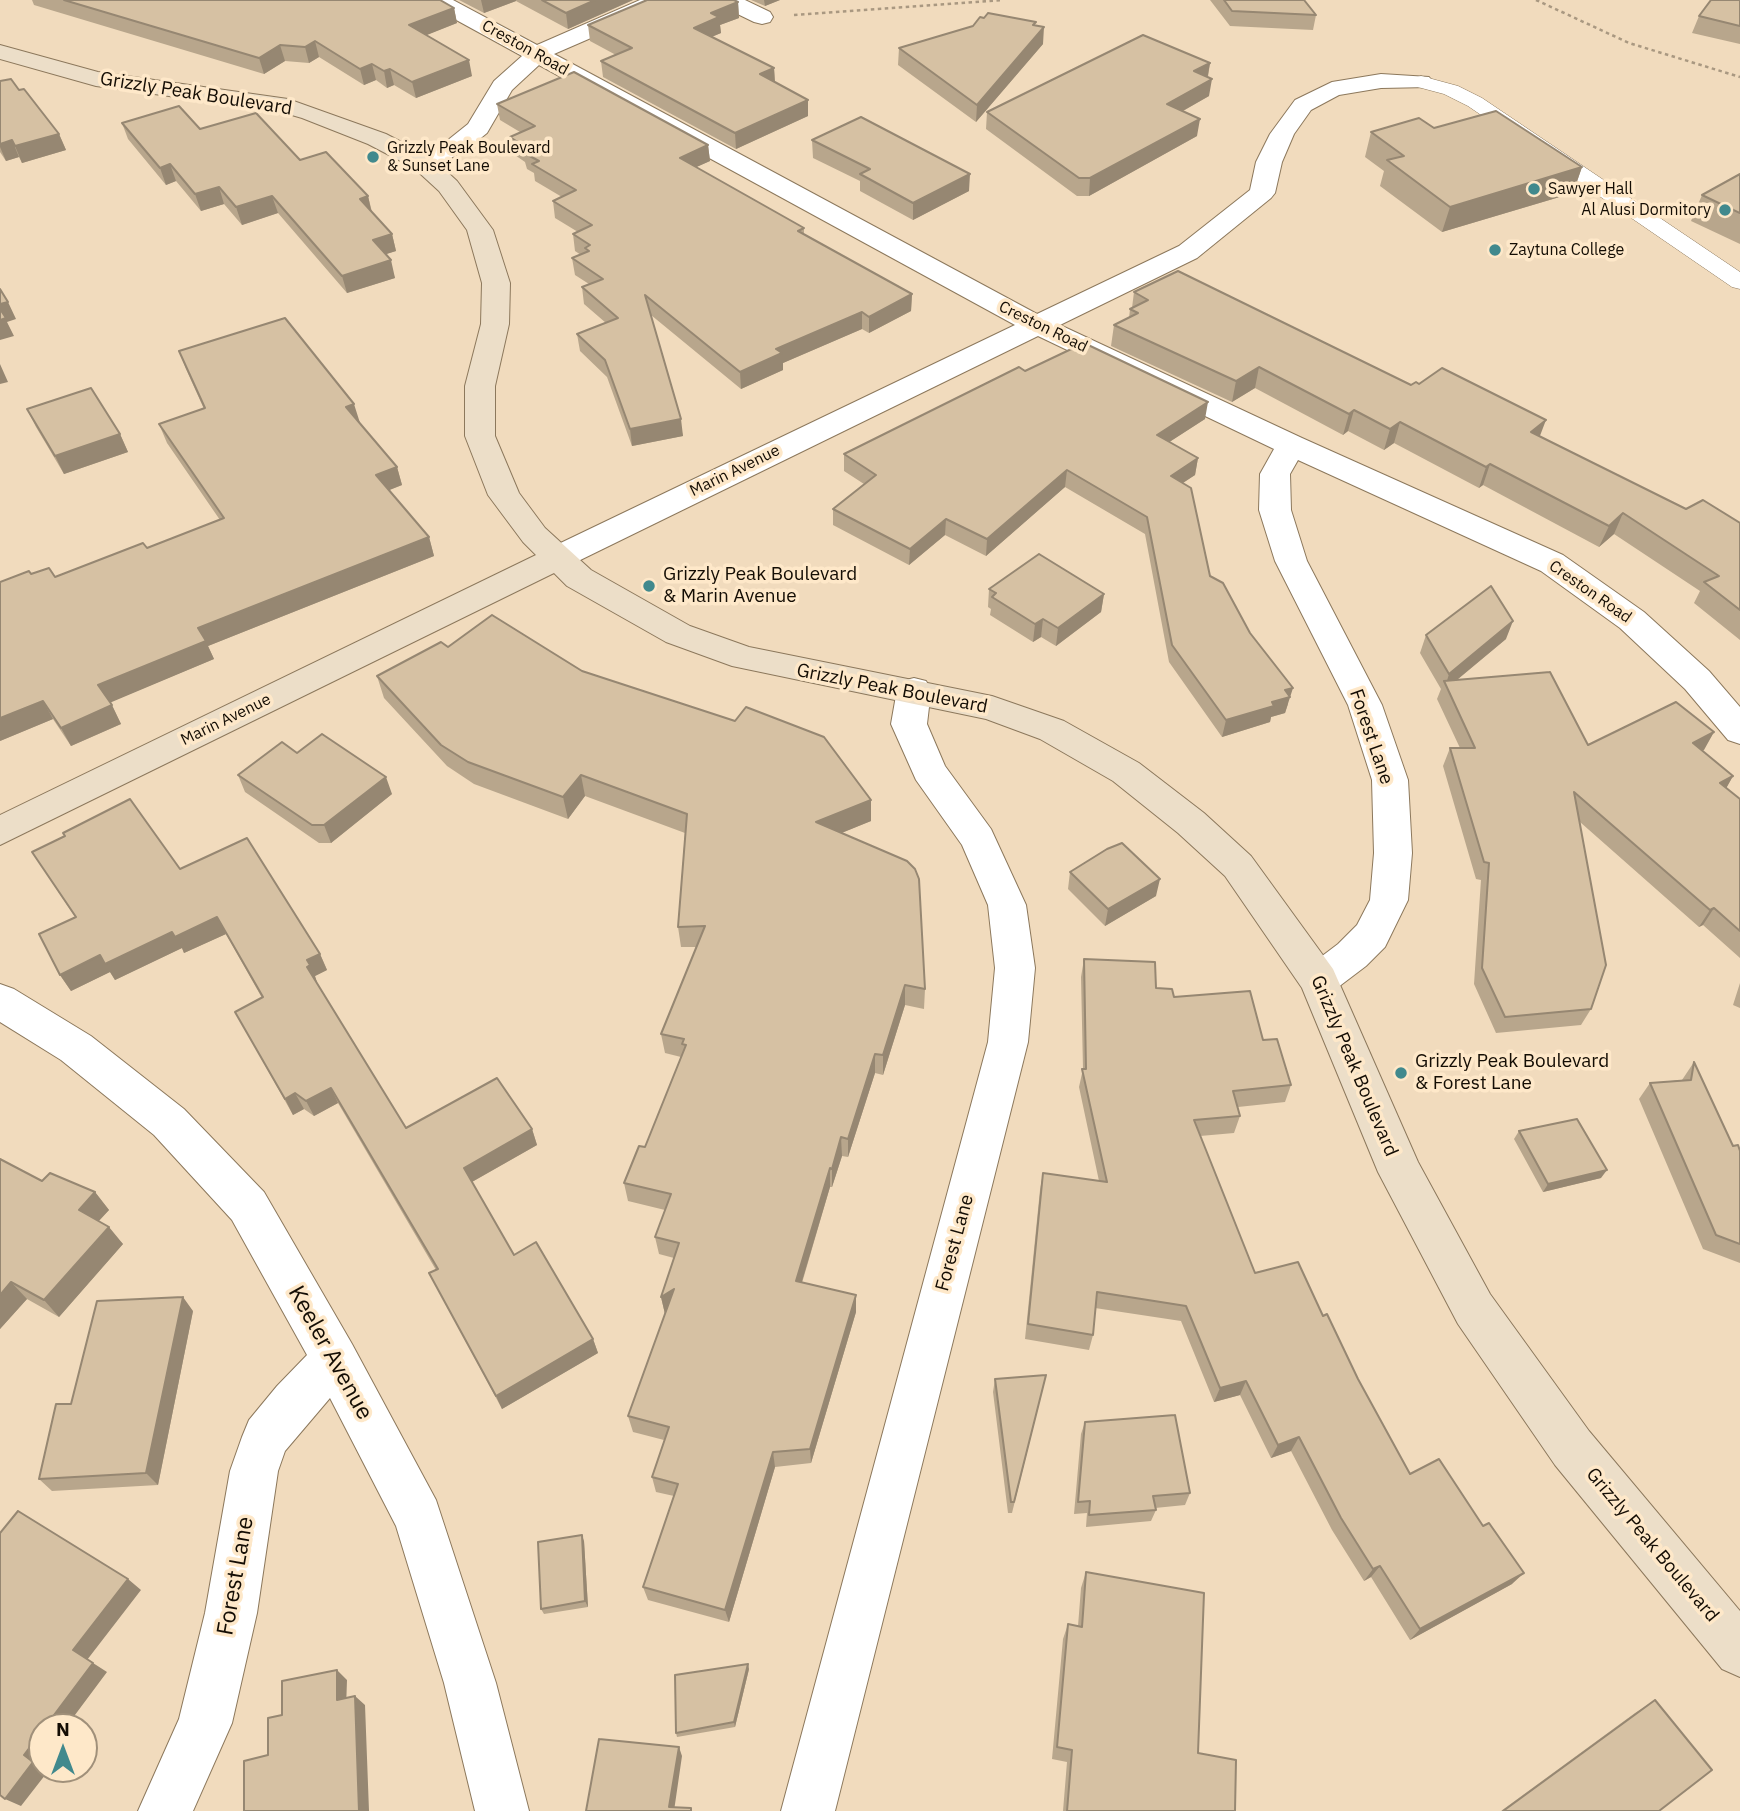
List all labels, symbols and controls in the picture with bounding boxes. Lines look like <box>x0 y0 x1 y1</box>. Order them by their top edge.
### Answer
street label: Creston Road <box>478 16 572 80</box>
street label: Grizzly Peak Boulevard <box>98 68 294 120</box>
place label: Grizzly Peak Boulevard & Sunset Lane <box>387 138 551 176</box>
marker: Grizzly Peak Boulevard & Sunset Lane <box>365 149 381 165</box>
place label: Sawyer Hall <box>1548 179 1633 199</box>
marker: Sawyer Hall <box>1526 181 1542 197</box>
place label: Al Alusi Dormitory <box>1581 200 1711 220</box>
marker: Al Alusi Dormitory <box>1717 202 1733 218</box>
place label: Zaytuna College <box>1509 240 1624 260</box>
marker: Zaytuna College <box>1487 242 1503 258</box>
street label: Creston Road <box>995 297 1091 357</box>
street label: Marin Avenue <box>687 441 783 501</box>
street label: Creston Road <box>1545 557 1635 627</box>
place label: Grizzly Peak Boulevard & Marin Avenue <box>663 564 857 608</box>
marker: Grizzly Peak Boulevard & Marin Avenue <box>641 578 657 594</box>
street label: Grizzly Peak Boulevard <box>795 659 989 719</box>
street label: Forest Lane <box>1344 686 1398 788</box>
street label: Marin Avenue <box>178 690 274 750</box>
street label: Grizzly Peak Boulevard <box>1306 972 1402 1160</box>
place label: Grizzly Peak Boulevard & Forest Lane <box>1415 1051 1609 1095</box>
marker: Grizzly Peak Boulevard & Forest Lane <box>1393 1065 1409 1081</box>
street label: Forest Lane <box>931 1192 979 1294</box>
street label: Keeler Avenue <box>282 1281 378 1425</box>
street label: Grizzly Peak Boulevard <box>1581 1463 1723 1627</box>
street label: Forest Lane <box>212 1514 260 1638</box>
north arrow <box>28 1713 98 1783</box>
text: N <box>56 1717 70 1741</box>

